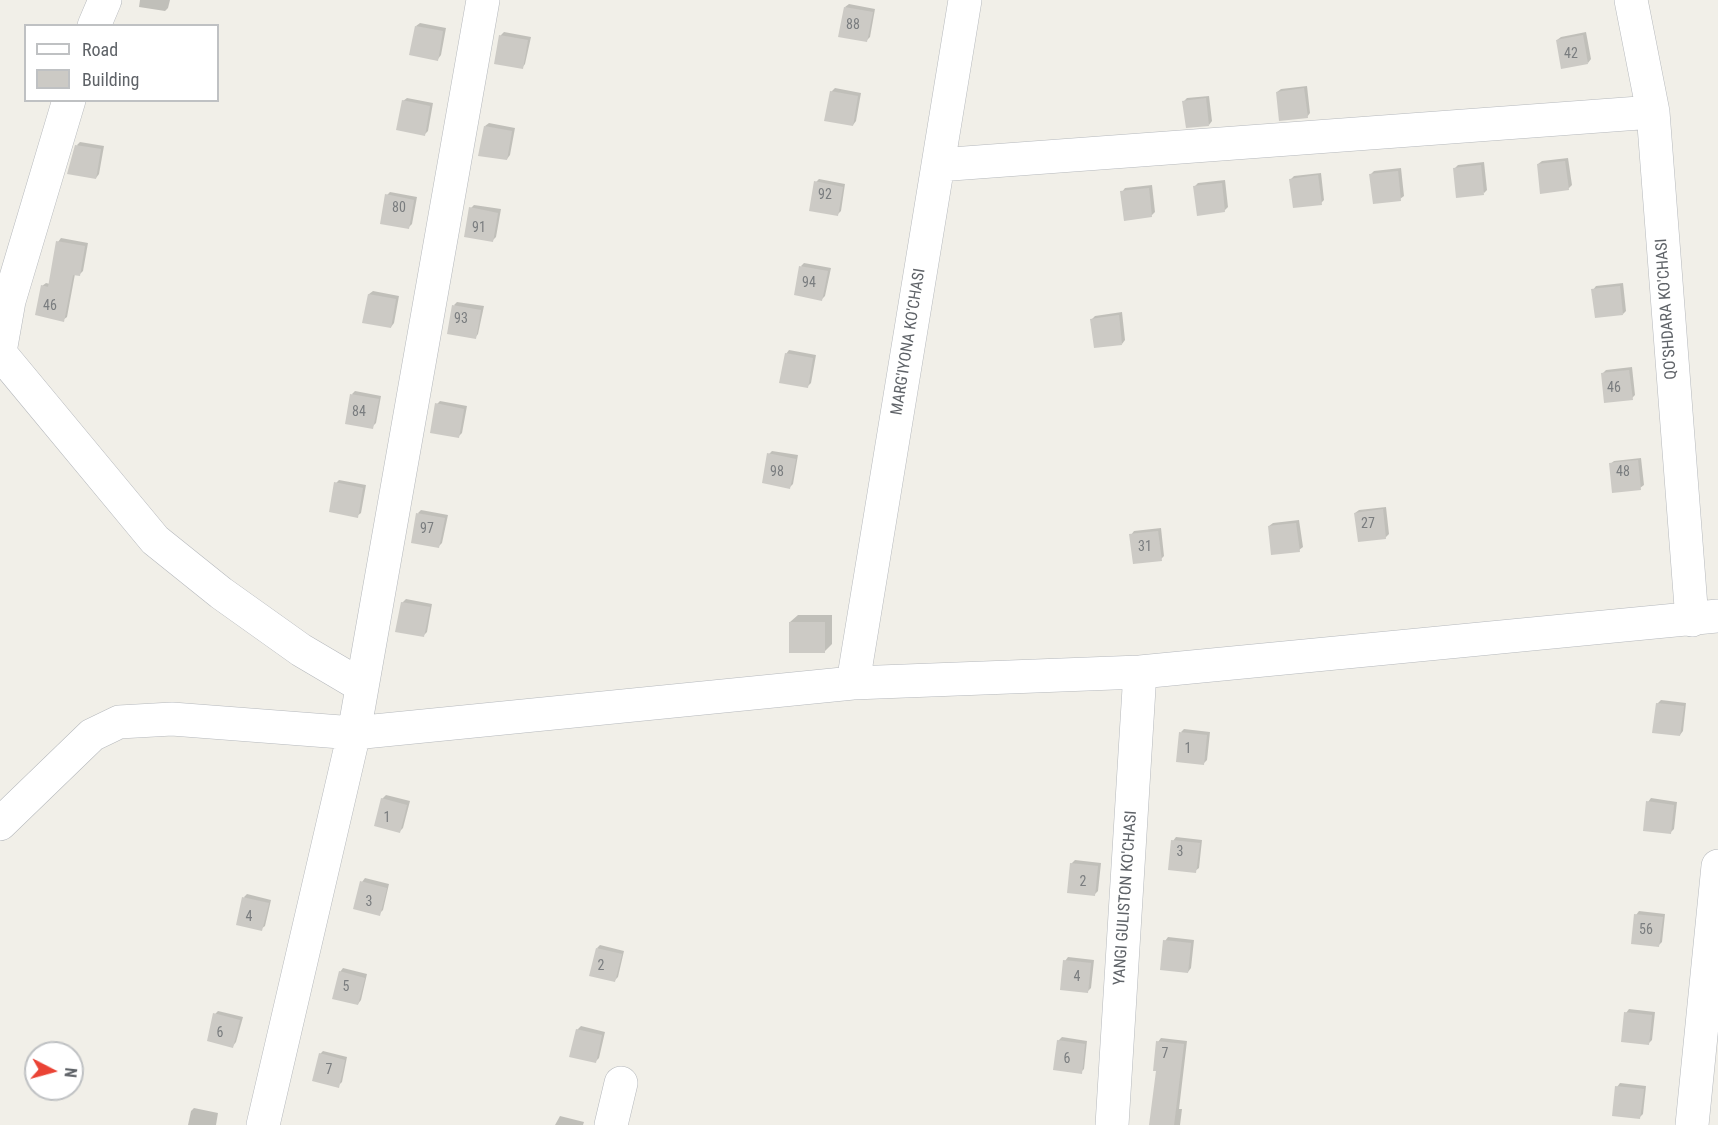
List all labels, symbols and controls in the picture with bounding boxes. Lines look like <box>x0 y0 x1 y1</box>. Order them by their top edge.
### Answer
house number: 88 <box>846 17 860 33</box>
legend <box>24 24 219 102</box>
text: Road <box>82 39 118 60</box>
house number: 42 <box>1564 46 1578 62</box>
text: Building <box>82 69 139 90</box>
house number: 92 <box>818 187 832 203</box>
house number: 80 <box>392 200 406 216</box>
house number: 91 <box>472 220 486 236</box>
street label: QO'SHDARA KO'CHASI <box>1652 238 1682 380</box>
street label: MARG'IYONA KO'CHASI <box>888 267 930 417</box>
house number: 94 <box>802 275 816 291</box>
house number: 46 <box>43 298 57 314</box>
house number: 93 <box>454 311 468 327</box>
house number: 46 <box>1607 380 1621 396</box>
house number: 84 <box>352 404 366 420</box>
house number: 98 <box>770 464 784 480</box>
house number: 48 <box>1616 464 1630 480</box>
house number: 27 <box>1361 516 1375 532</box>
house number: 97 <box>420 521 434 537</box>
house number: 31 <box>1138 539 1152 555</box>
house number: 1 <box>1185 741 1191 757</box>
house number: 1 <box>384 810 390 826</box>
street label: YANGI GULISTON KO'CHASI <box>1110 810 1142 986</box>
house number: 3 <box>1177 844 1183 860</box>
house number: 2 <box>1080 874 1086 890</box>
house number: 3 <box>366 894 372 910</box>
house number: 4 <box>246 909 252 925</box>
house number: 56 <box>1639 922 1653 938</box>
house number: 2 <box>598 958 604 974</box>
house number: 4 <box>1074 969 1080 985</box>
house number: 5 <box>343 979 349 995</box>
house number: 6 <box>217 1025 223 1041</box>
north arrow <box>24 1041 84 1101</box>
house number: 7 <box>1162 1046 1168 1062</box>
house number: 6 <box>1064 1051 1070 1067</box>
house number: 7 <box>326 1062 332 1078</box>
text: N <box>60 1067 80 1079</box>

